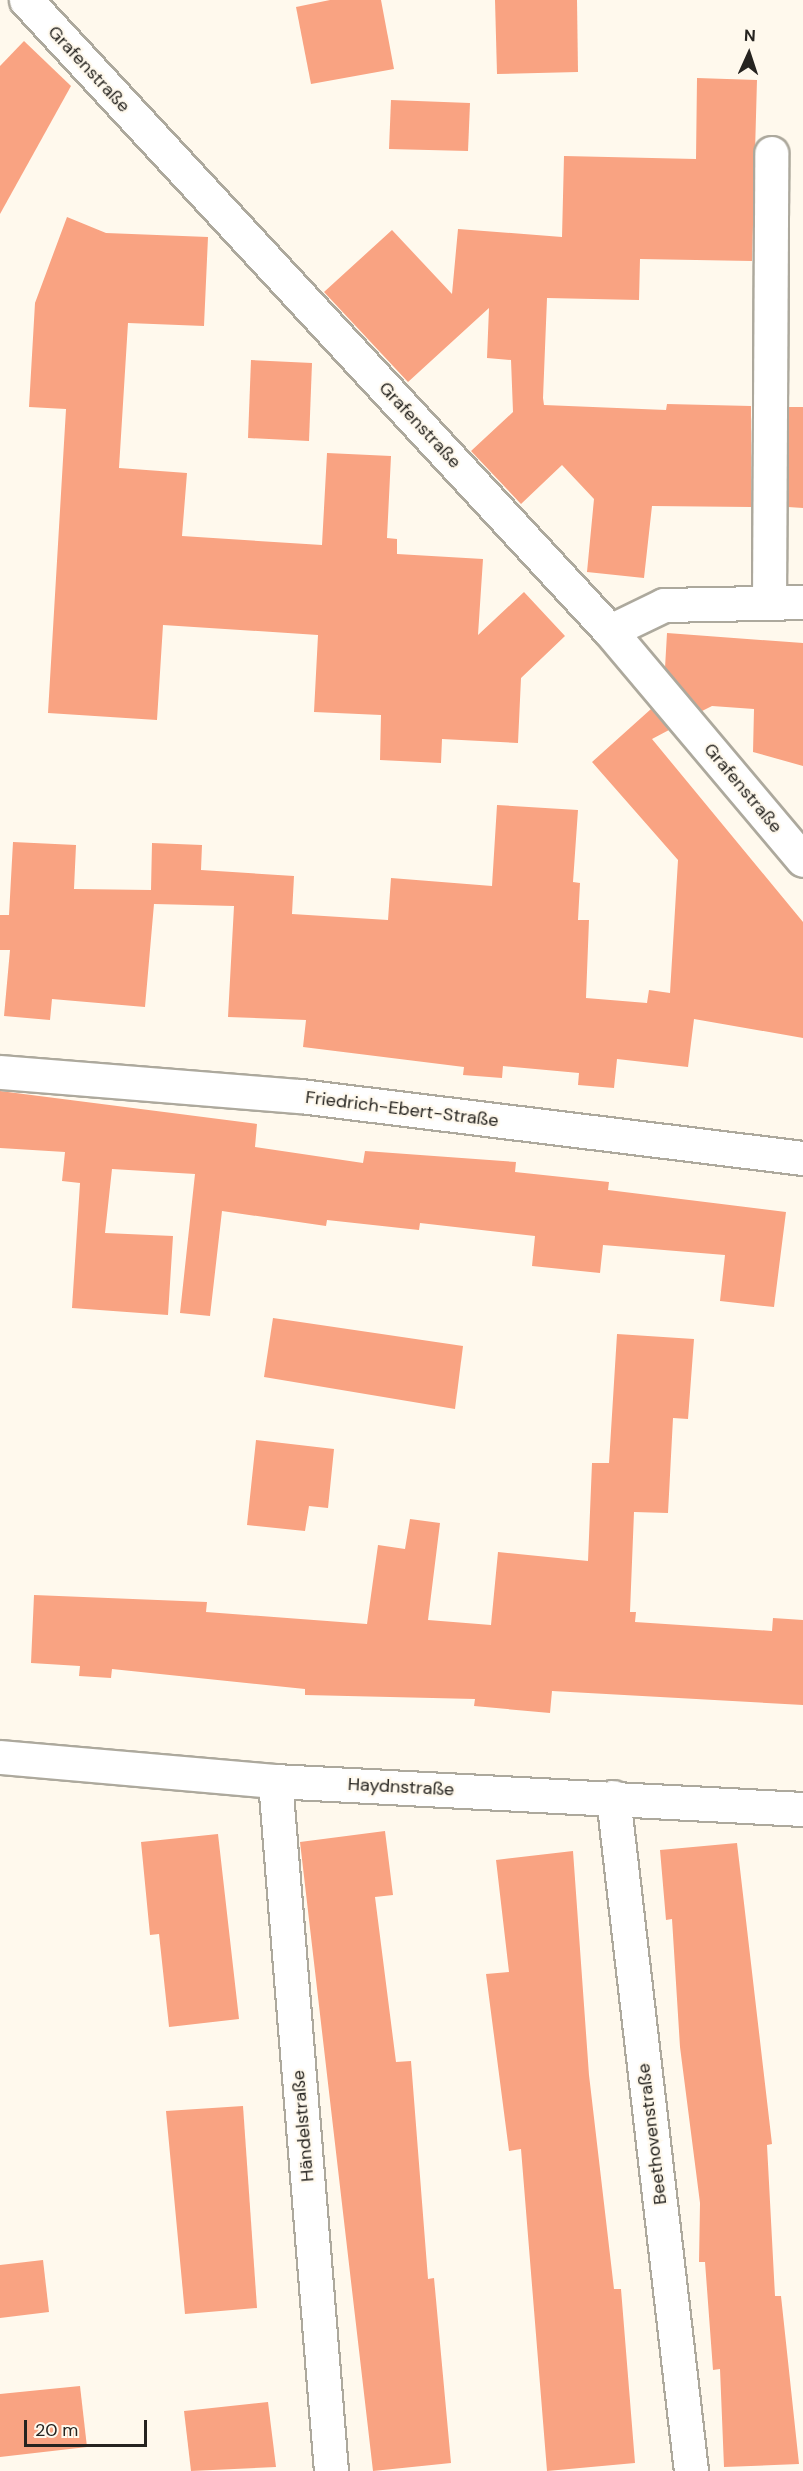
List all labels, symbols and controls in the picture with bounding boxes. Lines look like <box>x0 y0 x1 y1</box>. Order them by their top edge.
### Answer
street label: Grafenstraße <box>43 21 135 117</box>
north arrow <box>719 24 779 84</box>
text: N <box>744 25 756 46</box>
street label: Grafenstraße <box>374 377 466 473</box>
street label: Grafenstraße <box>699 739 787 837</box>
street label: Friedrich-Ebert-Straße <box>304 1086 500 1132</box>
street label: Haydnstraße <box>347 1773 455 1801</box>
street label: Beethovenstraße <box>633 2062 671 2206</box>
street label: Händelstraße <box>287 2069 319 2183</box>
scale bar <box>27 2408 150 2446</box>
text: 20 m <box>35 2418 78 2442</box>

